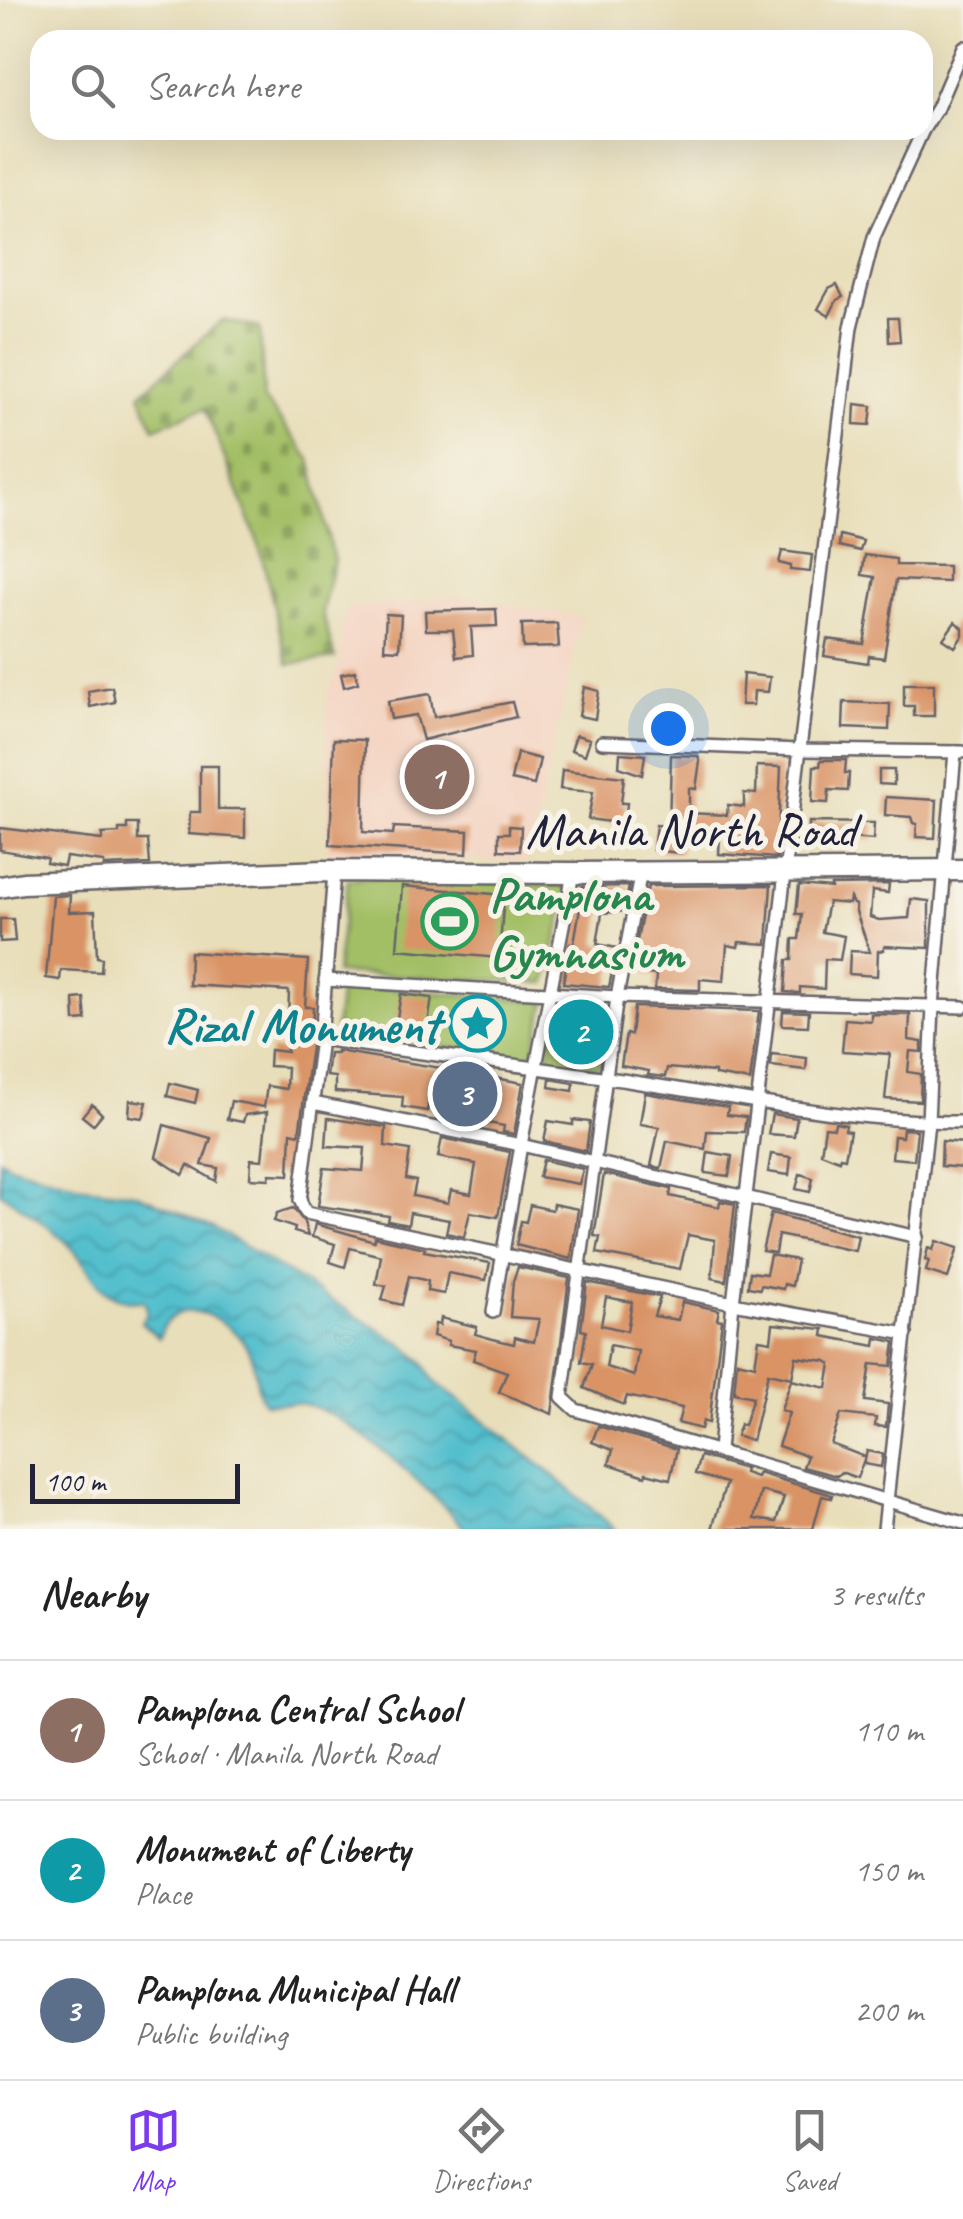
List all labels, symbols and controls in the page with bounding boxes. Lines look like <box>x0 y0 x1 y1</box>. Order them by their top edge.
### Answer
search box <box>30 30 933 140</box>
icon: search <box>65 58 120 113</box>
text: Search here <box>145 62 300 109</box>
your location <box>643 703 694 754</box>
pin: 1 <box>404 740 470 814</box>
street label: Manila North Road <box>526 799 863 862</box>
place label: Pamplona Gymnasium <box>489 863 686 984</box>
sports icon: Pamplona Gymnasium <box>420 892 480 952</box>
place label: Rizal Monument <box>164 994 446 1057</box>
place icon: Rizal Monument <box>448 994 508 1054</box>
pin: 2 <box>548 994 614 1070</box>
pin: 3 <box>432 1056 498 1132</box>
scale bar <box>30 1459 240 1504</box>
text: 100 m <box>45 1464 105 1499</box>
text: Nearby <box>40 1568 146 1621</box>
text: 3 results <box>829 1574 923 1615</box>
text: Pamplona Central School <box>135 1686 459 1733</box>
text: 1 <box>65 1710 80 1751</box>
text: 110 m <box>854 1710 923 1751</box>
text: School · Manila North Road <box>135 1733 437 1774</box>
text: Monument of Liberty <box>135 1826 410 1873</box>
text: 2 <box>65 1850 80 1891</box>
text: 150 m <box>854 1850 923 1891</box>
text: Place <box>135 1873 191 1914</box>
text: Pamplona Municipal Hall <box>135 1966 454 2013</box>
text: 3 <box>65 1990 80 2031</box>
text: 200 m <box>854 1990 923 2031</box>
text: Public building <box>135 2013 287 2054</box>
tab: Map <box>126 2103 181 2198</box>
tab: Directions <box>433 2103 530 2198</box>
tab: Saved <box>782 2103 837 2198</box>

